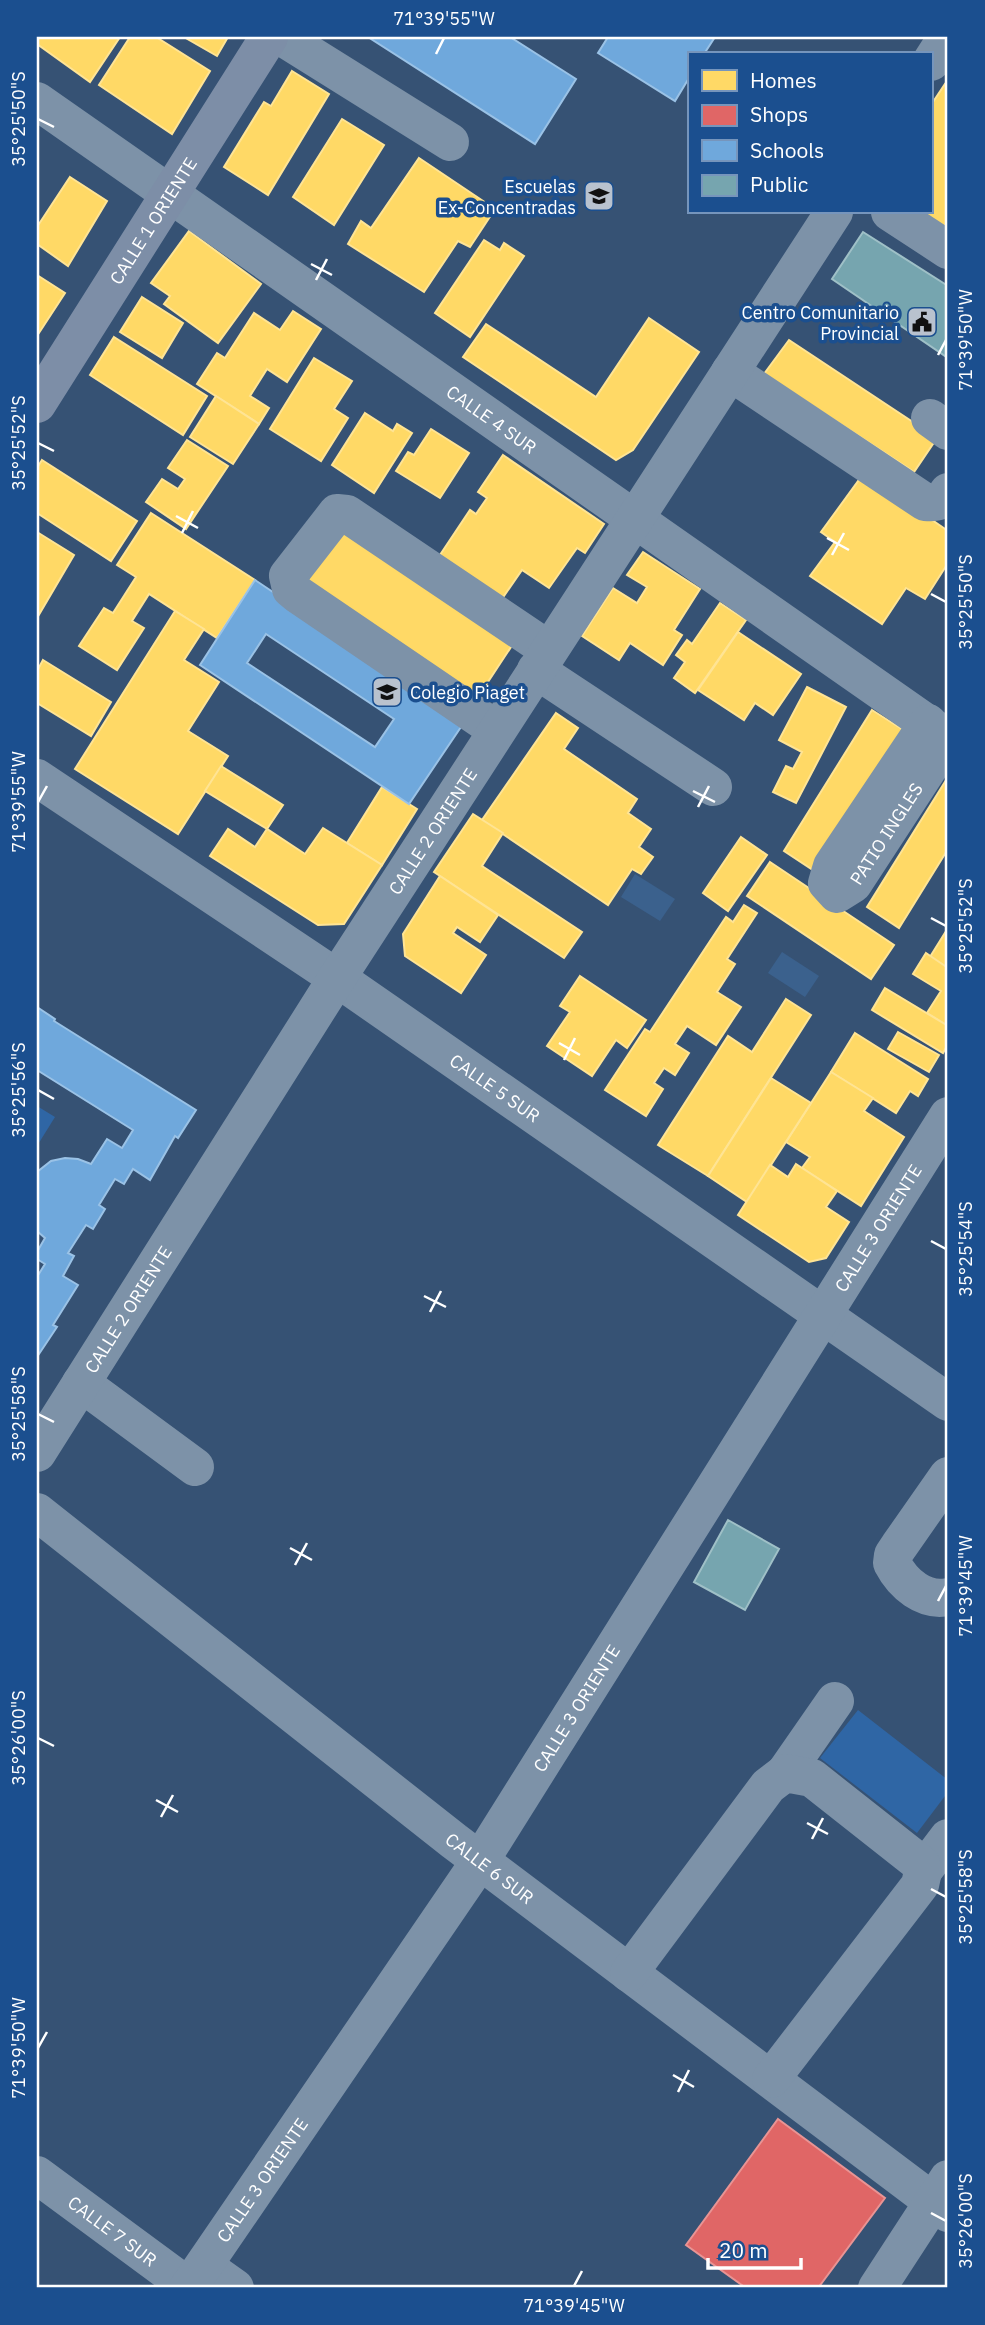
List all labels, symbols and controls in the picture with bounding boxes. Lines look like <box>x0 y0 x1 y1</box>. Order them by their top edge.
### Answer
text: 71°39'55"W <box>393 7 495 30</box>
legend <box>688 52 932 214</box>
text: Homes <box>750 66 817 94</box>
text: 35°25'50"S <box>7 71 30 167</box>
text: Shops <box>750 100 808 128</box>
text: Schools <box>750 136 824 164</box>
street label: CALLE 1 ORIENTE <box>104 153 202 288</box>
text: Public <box>750 170 808 198</box>
place label: Escuelas Ex-Concentradas <box>438 175 576 219</box>
school or university icon: Escuelas Ex-Concentradas <box>582 179 616 213</box>
text: 71°39'50"W <box>954 289 977 391</box>
place label: Centro Comunitario Provincial <box>742 301 899 345</box>
public building icon: Centro Comunitario Provincial <box>905 305 939 339</box>
street label: CALLE 4 SUR <box>442 380 541 458</box>
text: 35°25'52"S <box>7 395 30 491</box>
text: 35°25'50"S <box>954 554 977 650</box>
school or university icon: Colegio Piaget <box>370 675 404 709</box>
place label: Colegio Piaget <box>410 681 525 704</box>
text: 71°39'55"W <box>7 751 30 853</box>
street label: CALLE 2 ORIENTE <box>383 763 482 899</box>
street label: PATIO INGLES <box>844 778 928 889</box>
text: 35°25'52"S <box>954 878 977 974</box>
text: 35°25'56"S <box>7 1042 30 1138</box>
street label: CALLE 5 SUR <box>445 1048 545 1127</box>
street label: CALLE 3 ORIENTE <box>829 1160 926 1296</box>
text: 35°25'54"S <box>954 1201 977 1297</box>
street label: CALLE 2 ORIENTE <box>79 1241 177 1377</box>
text: 35°25'58"S <box>7 1366 30 1462</box>
text: 71°39'45"W <box>954 1535 977 1637</box>
street label: CALLE 3 ORIENTE <box>528 1640 625 1776</box>
text: 35°26'00"S <box>7 1690 30 1786</box>
street label: CALLE 6 SUR <box>441 1827 539 1909</box>
text: 35°25'58"S <box>954 1849 977 1945</box>
text: 71°39'50"W <box>7 1997 30 2099</box>
street label: CALLE 3 ORIENTE <box>211 2113 313 2247</box>
text: 35°26'00"S <box>954 2173 977 2269</box>
street label: CALLE 7 SUR <box>64 2190 162 2271</box>
scale bar <box>708 2227 801 2271</box>
text: 20 m <box>719 2236 768 2264</box>
text: 71°39'45"W <box>523 2294 625 2317</box>

